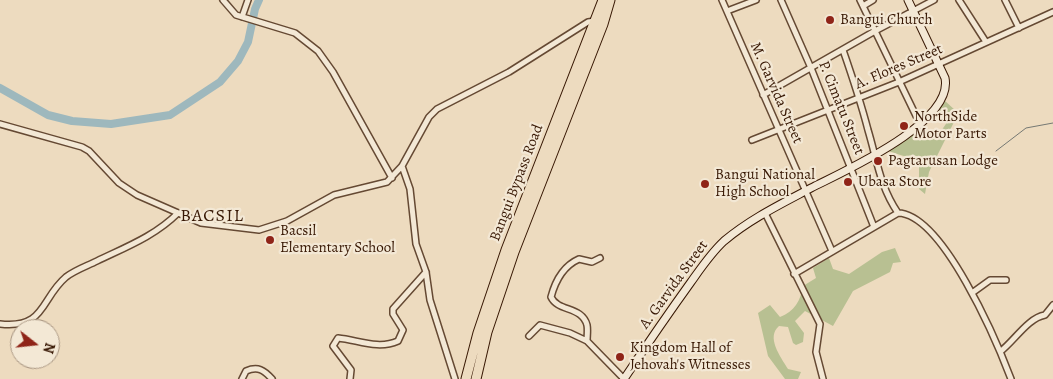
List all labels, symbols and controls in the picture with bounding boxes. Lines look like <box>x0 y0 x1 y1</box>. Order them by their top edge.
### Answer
place label: Bangui Church <box>840 11 932 29</box>
marker: Bangui Church <box>824 14 836 26</box>
street label: M. Garvida Street <box>746 40 806 146</box>
street label: A. Flores Street <box>853 40 945 94</box>
street label: P. Cimatu Street <box>814 58 868 158</box>
place label: NorthSide Motor Parts <box>914 108 987 143</box>
marker: NorthSide Motor Parts <box>898 120 910 132</box>
street label: Bangui Bypass Road <box>486 122 548 244</box>
place label: Pagtarusan Lodge <box>888 152 998 170</box>
marker: Pagtarusan Lodge <box>872 155 884 167</box>
place label: Bangui National High School <box>715 166 815 201</box>
place label: Ubasa Store <box>858 173 931 191</box>
marker: Ubasa Store <box>842 176 854 188</box>
marker: Bangui National High School <box>699 178 711 190</box>
district label: BACSIL <box>179 206 245 228</box>
place label: Bacsil Elementary School <box>280 222 395 257</box>
marker: Bacsil Elementary School <box>264 234 276 246</box>
street label: A. Garvida Street <box>636 237 712 333</box>
north arrow <box>10 319 60 369</box>
place label: Kingdom Hall of Jehovah's Witnesses <box>630 339 750 374</box>
text: N <box>38 340 59 356</box>
marker: Kingdom Hall of Jehovah's Witnesses <box>614 351 626 363</box>

